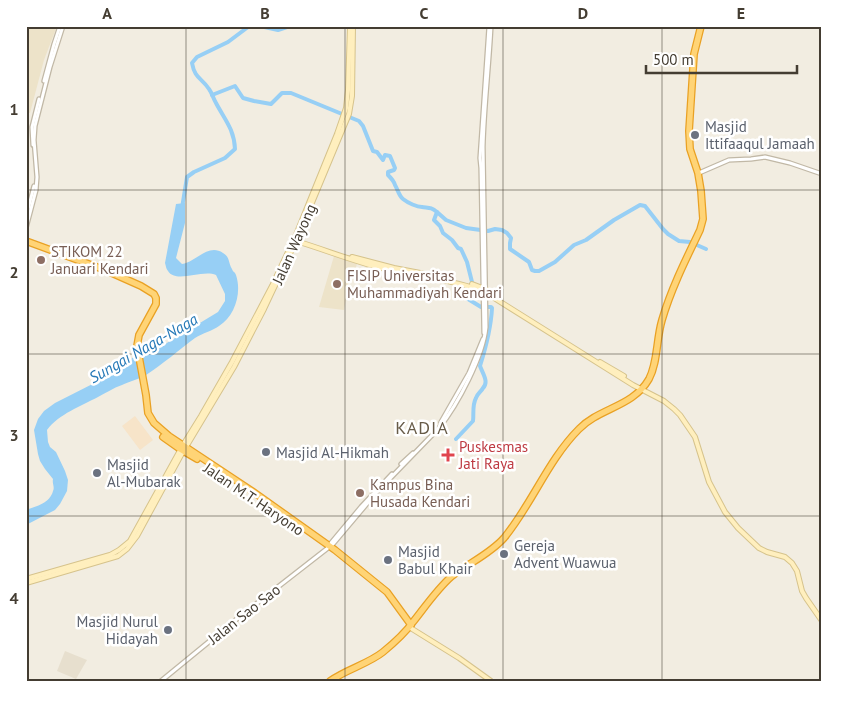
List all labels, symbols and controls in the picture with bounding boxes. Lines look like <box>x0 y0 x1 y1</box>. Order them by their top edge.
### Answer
text: A <box>102 3 112 23</box>
text: B <box>260 3 270 23</box>
text: C <box>420 3 429 23</box>
text: D <box>578 3 588 23</box>
text: E <box>737 3 745 23</box>
scale bar <box>646 42 797 74</box>
text: 500 m <box>653 50 694 69</box>
text: 1 <box>9 99 19 119</box>
place label: Masjid Ittifaaqul Jamaah <box>705 117 815 153</box>
marker: Masjid Ittifaaqul Jamaah <box>689 129 701 141</box>
street label: Jalan Wayong <box>267 201 320 288</box>
place label: STIKOM 22 Januari Kendari <box>50 242 149 278</box>
marker: STIKOM 22 Januari Kendari <box>35 254 47 266</box>
text: 2 <box>9 262 19 282</box>
place label: FISIP Universitas Muhammadiyah Kendari <box>347 266 502 302</box>
marker: FISIP Universitas Muhammadiyah Kendari <box>331 278 343 290</box>
water label: Sungai Naga-Naga <box>85 309 201 387</box>
district label: KADIA <box>395 416 449 439</box>
text: 3 <box>9 425 19 445</box>
place label: Puskesmas Jati Raya <box>458 437 528 473</box>
place label: Masjid Al-Hikmah <box>276 443 389 462</box>
marker: Masjid Al-Hikmah <box>260 446 272 458</box>
marker: Puskesmas Jati Raya <box>441 448 455 462</box>
place label: Masjid Al-Mubarak <box>107 455 182 491</box>
street label: Jalan M.T. Haryono <box>199 458 308 540</box>
marker: Masjid Al-Mubarak <box>91 467 103 479</box>
place label: Kampus Bina Husada Kendari <box>370 475 470 511</box>
marker: Kampus Bina Husada Kendari <box>354 487 366 499</box>
place label: Gereja Advent Wuawua <box>514 536 616 572</box>
place label: Masjid Babul Khair <box>398 542 473 578</box>
marker: Gereja Advent Wuawua <box>498 548 510 560</box>
marker: Masjid Babul Khair <box>382 554 394 566</box>
street label: Jalan Sao Sao <box>203 580 284 649</box>
text: 4 <box>9 588 19 608</box>
place label: Masjid Nurul Hidayah <box>77 612 159 648</box>
marker: Masjid Nurul Hidayah <box>162 624 174 636</box>

